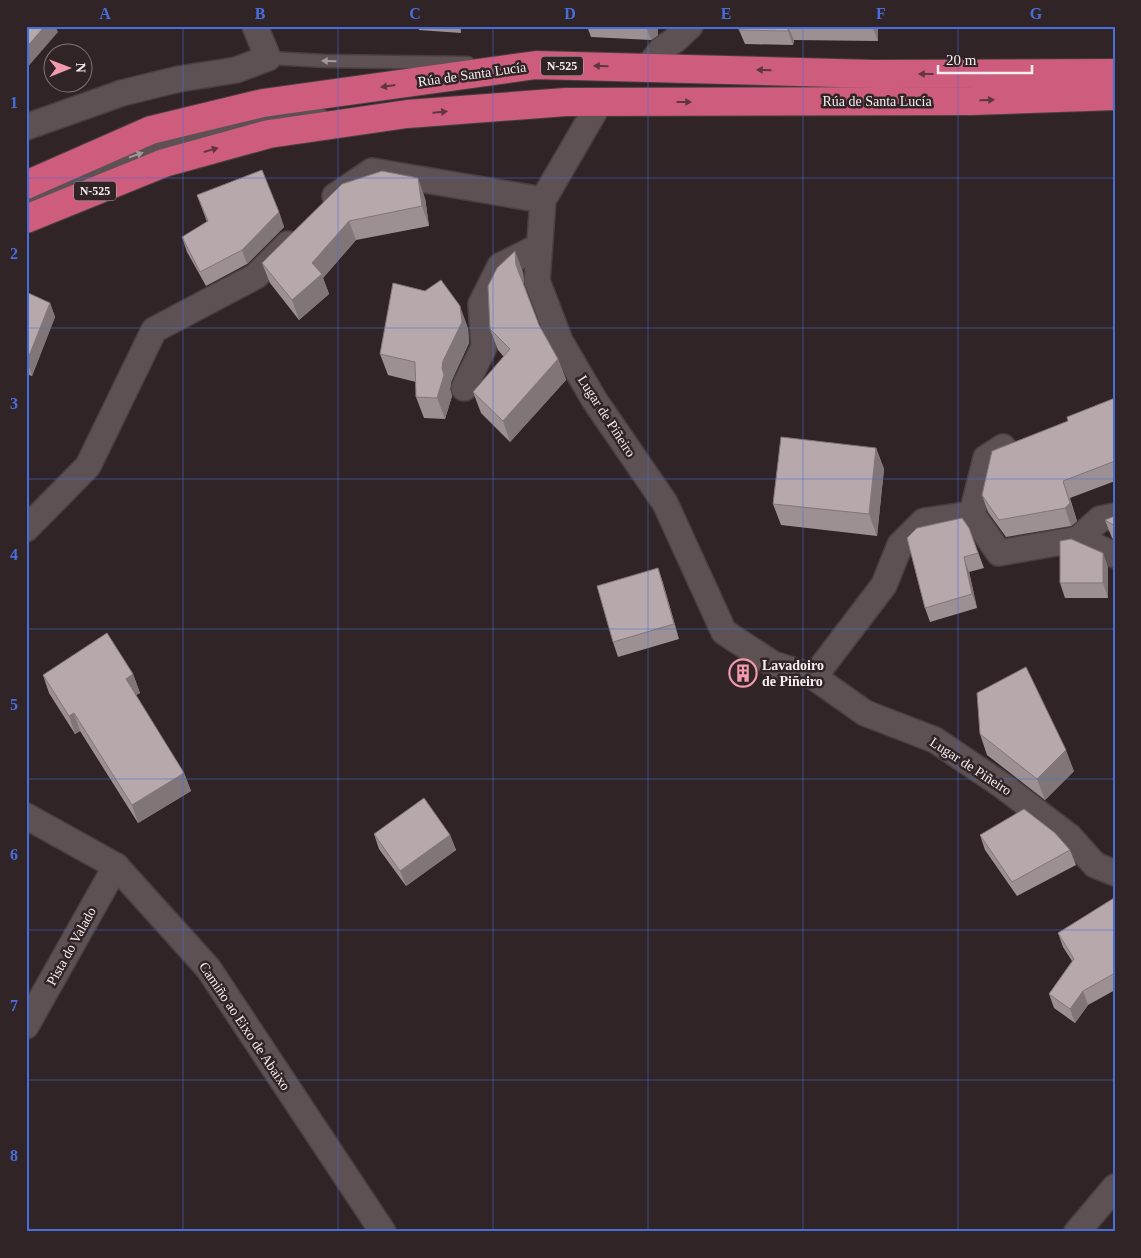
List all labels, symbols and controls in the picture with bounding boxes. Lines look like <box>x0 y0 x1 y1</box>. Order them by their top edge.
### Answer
text: A <box>99 5 111 22</box>
text: B <box>255 5 266 22</box>
text: C <box>409 5 421 22</box>
text: D <box>564 5 576 22</box>
text: E <box>721 5 731 22</box>
text: F <box>876 5 886 22</box>
text: G <box>1030 5 1043 22</box>
north arrow <box>42 42 92 92</box>
scale bar <box>938 42 1032 74</box>
text: 20 m <box>946 52 977 68</box>
road number: N-525 <box>541 56 583 76</box>
one-way arrow <box>321 57 337 65</box>
street label: Rúa de Santa Lucía <box>417 59 528 90</box>
one-way arrow <box>593 62 609 70</box>
text: N <box>73 63 88 73</box>
one-way arrow <box>755 66 771 74</box>
one-way arrow <box>918 70 934 78</box>
one-way arrow <box>379 82 395 90</box>
text: 1 <box>10 94 18 111</box>
street label: Rúa de Santa Lucía <box>822 94 932 109</box>
one-way arrow <box>979 96 995 104</box>
one-way arrow <box>676 98 692 106</box>
one-way arrow <box>433 107 449 115</box>
one-way arrow <box>204 145 219 153</box>
one-way arrow <box>129 151 144 159</box>
road number: N-525 <box>74 182 116 200</box>
text: 2 <box>10 245 18 262</box>
street label: Lugar de Piñeiro <box>575 373 638 460</box>
text: 3 <box>10 395 18 412</box>
text: 4 <box>10 546 18 563</box>
building icon: Lavadoiro de Piñeiro <box>728 658 758 688</box>
place label: Lavadoiro de Piñeiro <box>762 658 824 689</box>
text: 5 <box>10 696 18 713</box>
street label: Lugar de Piñeiro <box>927 735 1014 798</box>
text: 6 <box>10 846 18 863</box>
street label: Pista do Valado <box>44 905 99 988</box>
street label: Camiño ao Eixo de Abaixo <box>196 959 293 1093</box>
text: 7 <box>10 997 18 1014</box>
text: 8 <box>10 1147 18 1164</box>

